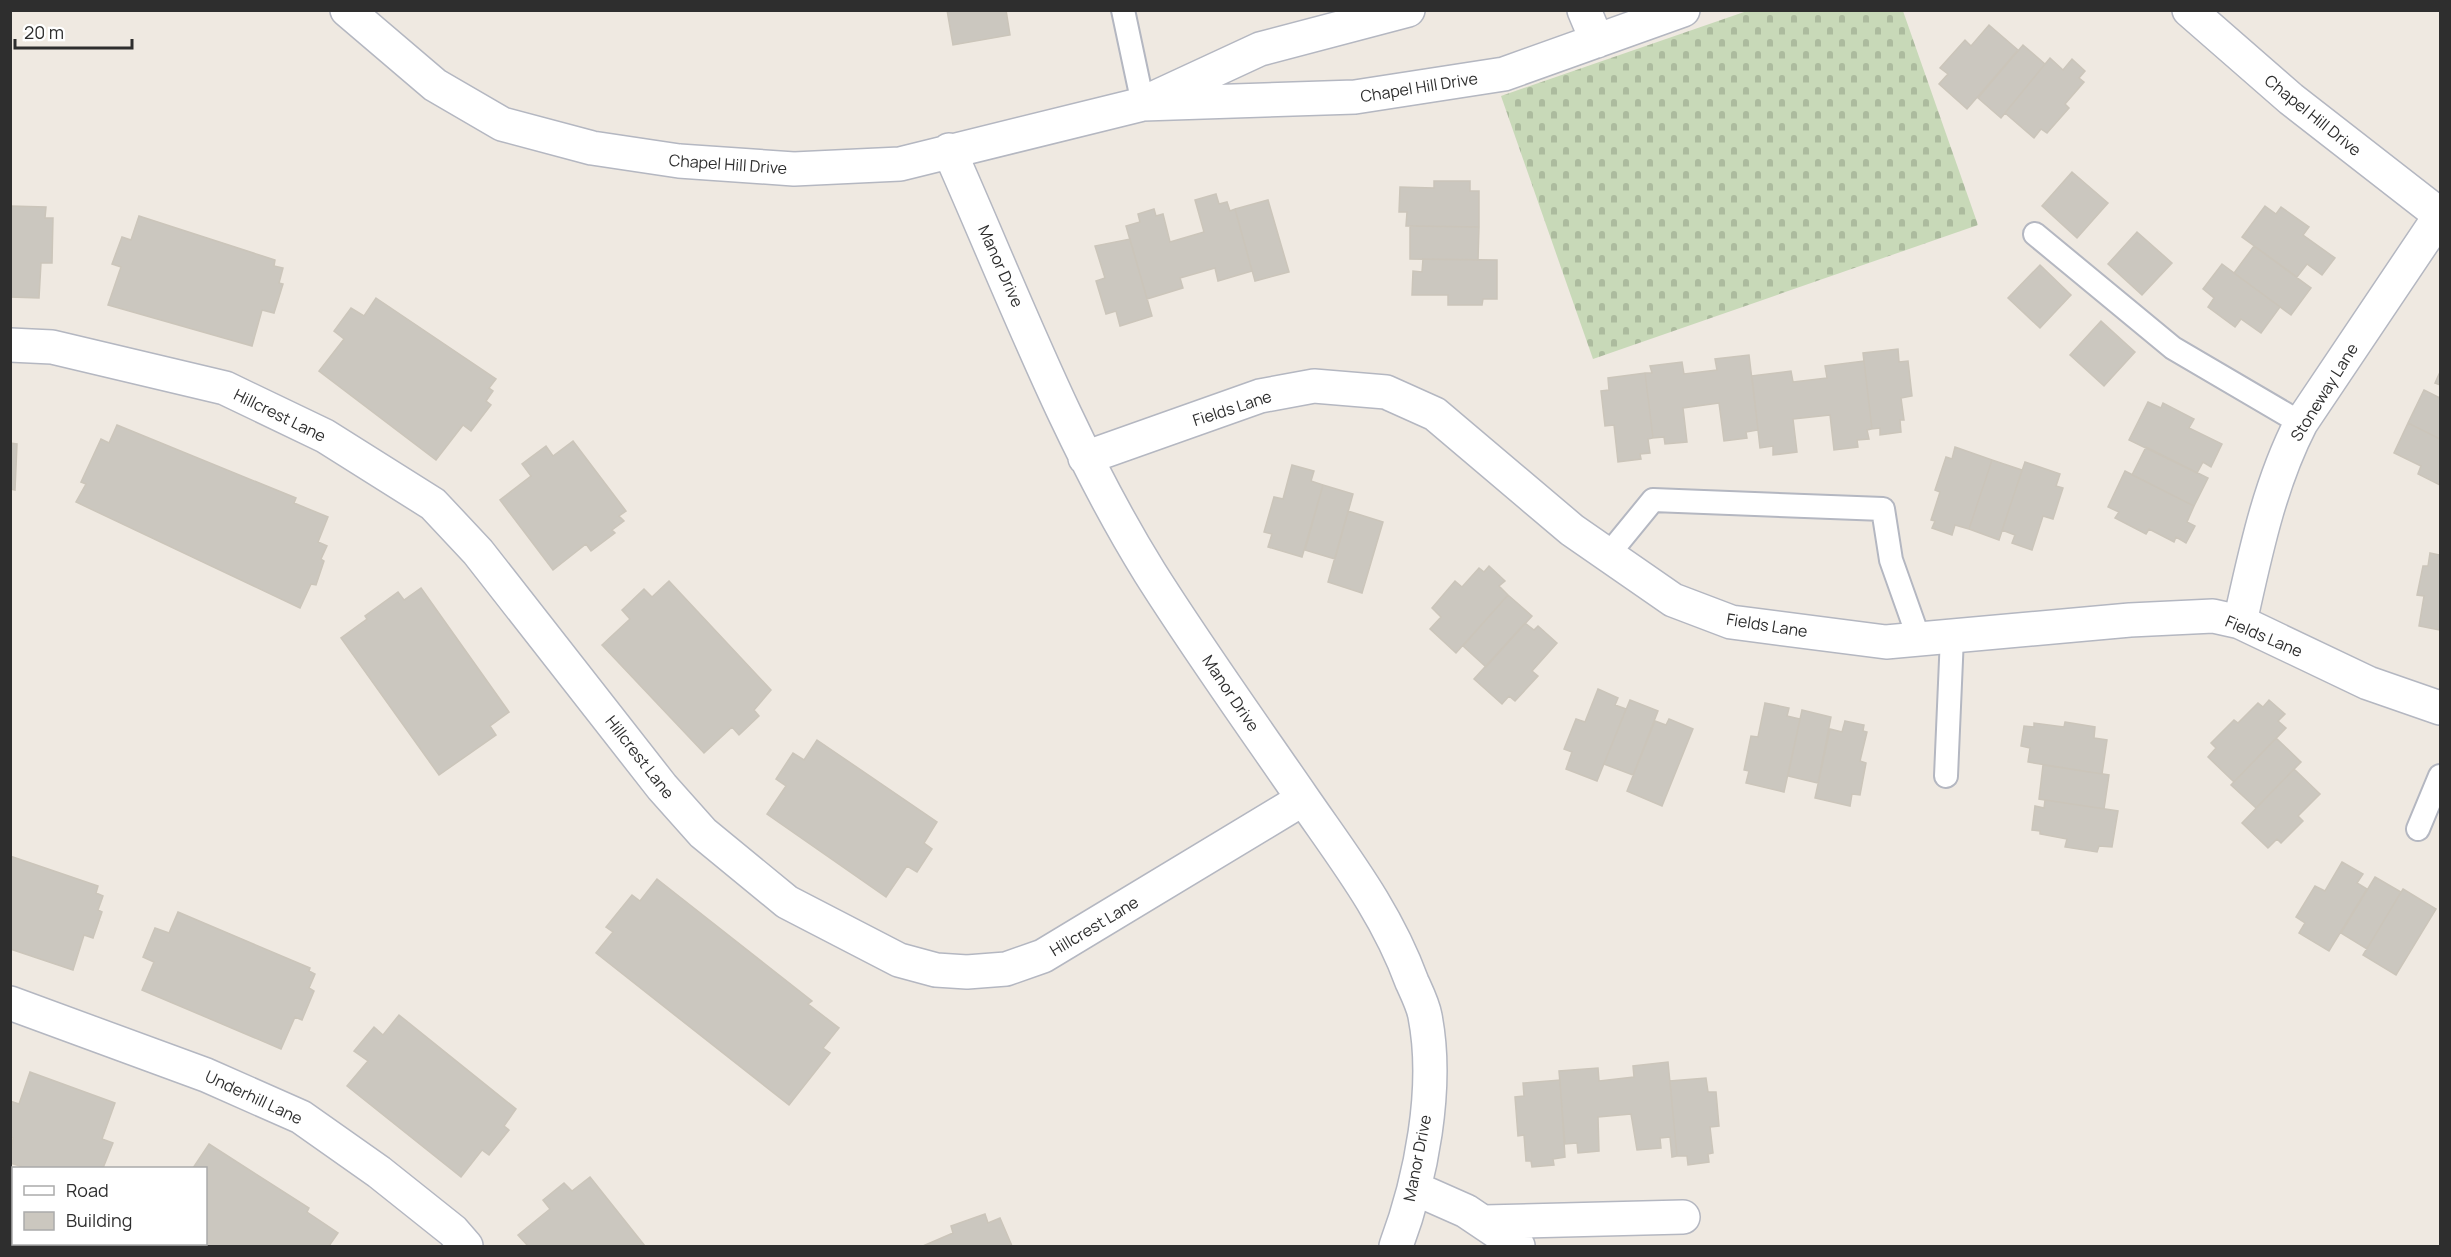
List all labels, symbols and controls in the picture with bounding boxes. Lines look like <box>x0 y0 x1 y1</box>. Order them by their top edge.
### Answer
scale bar <box>15 12 132 50</box>
text: 20 m <box>24 20 64 44</box>
street label: Chapel Hill Drive <box>1359 67 1479 107</box>
street label: Chapel Hill Drive <box>2260 69 2366 161</box>
street label: Chapel Hill Drive <box>668 149 788 179</box>
street label: Manor Drive <box>973 221 1029 311</box>
street label: Stoneway Lane <box>2285 339 2363 445</box>
street label: Hillcrest Lane <box>230 383 330 447</box>
street label: Fields Lane <box>1190 385 1274 431</box>
street label: Fields Lane <box>1725 608 1809 642</box>
street label: Fields Lane <box>2222 610 2306 662</box>
street label: Manor Drive <box>1197 651 1265 735</box>
street label: Hillcrest Lane <box>601 711 679 803</box>
street label: Hillcrest Lane <box>1046 891 1142 961</box>
street label: Underhill Lane <box>202 1065 306 1129</box>
street label: Manor Drive <box>1398 1113 1436 1203</box>
legend <box>12 1167 207 1245</box>
text: Road <box>66 1178 109 1202</box>
text: Building <box>66 1208 132 1232</box>

